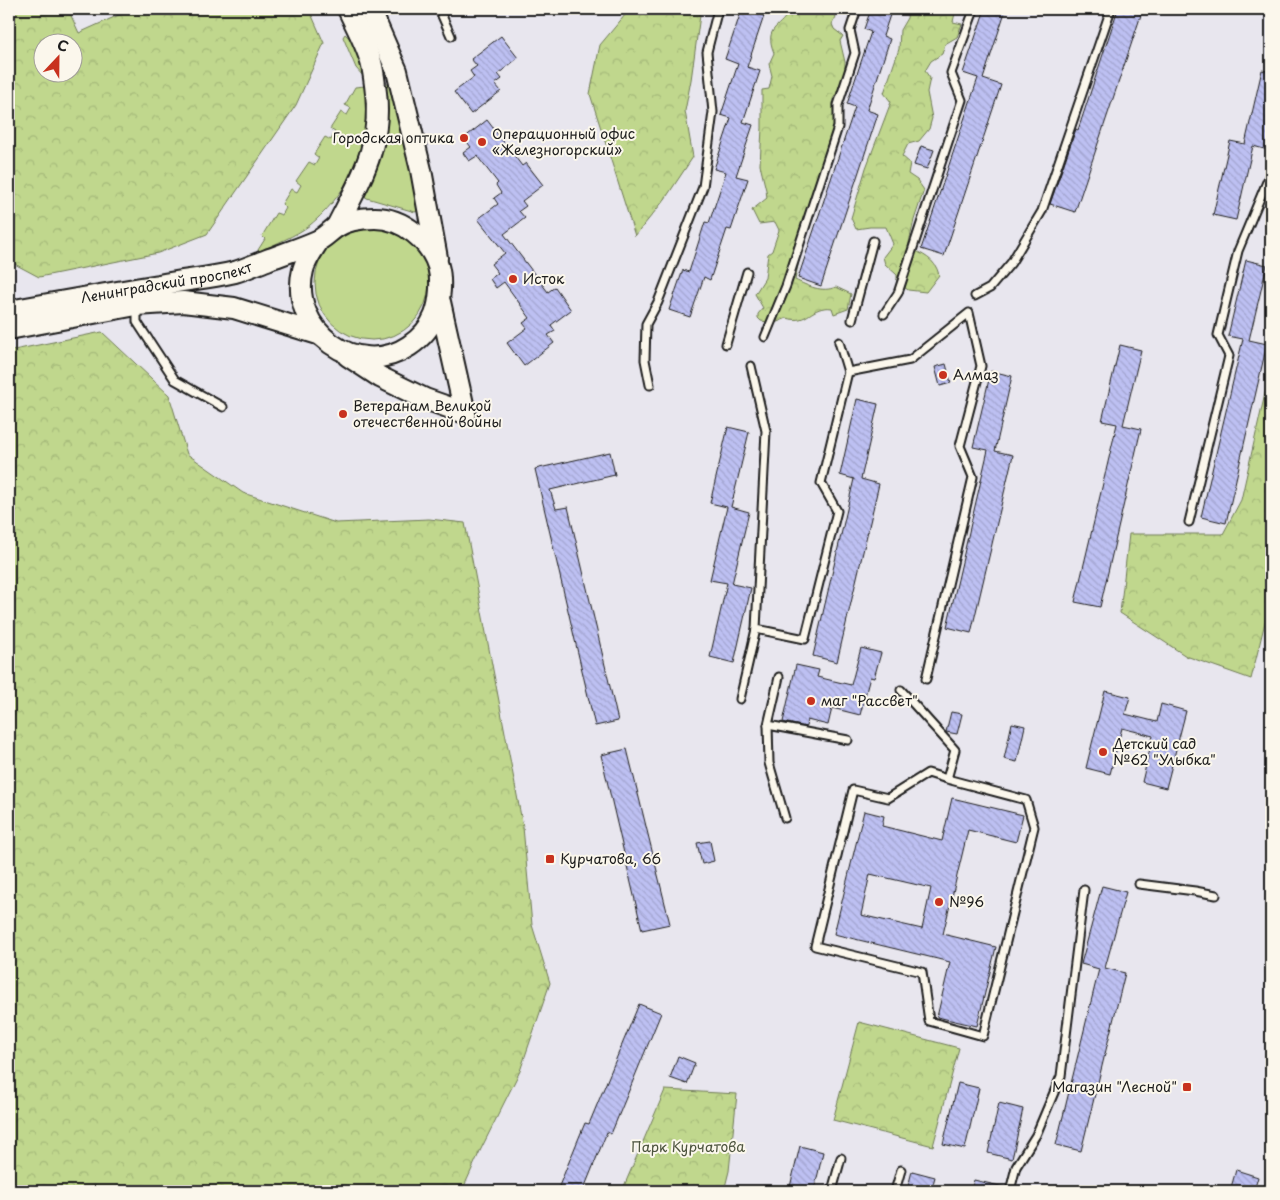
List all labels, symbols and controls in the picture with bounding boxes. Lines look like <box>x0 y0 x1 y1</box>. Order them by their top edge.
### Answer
north arrow <box>32 32 82 82</box>
text: С <box>54 34 72 57</box>
place label: Операционный офис «Железногорский» <box>492 123 635 160</box>
place label: Городская оптика <box>333 127 454 148</box>
marker: Городская оптика <box>458 132 470 144</box>
marker: Операционный офис «Железногорский» <box>476 136 488 148</box>
street label: Ленинградский проспект <box>79 256 255 308</box>
place label: Исток <box>523 268 565 289</box>
marker: Исток <box>507 273 519 285</box>
place label: Алмаз <box>953 364 999 385</box>
marker: Алмаз <box>937 369 949 381</box>
place label: Ветеранам Великой отечественной войны <box>353 395 502 432</box>
marker: Ветеранам Великой отечественной войны <box>337 408 349 420</box>
place label: маг "Рассвет" <box>821 690 918 711</box>
marker: маг "Рассвет" <box>805 695 817 707</box>
place label: Детский сад №62 "Улыбка" <box>1112 733 1216 770</box>
marker: Детский сад №62 "Улыбка" <box>1097 746 1109 758</box>
place label: Курчатова, 66 <box>560 848 661 869</box>
marker: Курчатова, 66 <box>544 853 556 865</box>
place label: №96 <box>949 891 984 912</box>
marker: №96 <box>933 896 945 908</box>
place label: Магазин "Лесной" <box>1052 1076 1177 1097</box>
marker: Магазин "Лесной" <box>1181 1081 1193 1093</box>
park label: Парк Курчатова <box>631 1136 745 1157</box>

